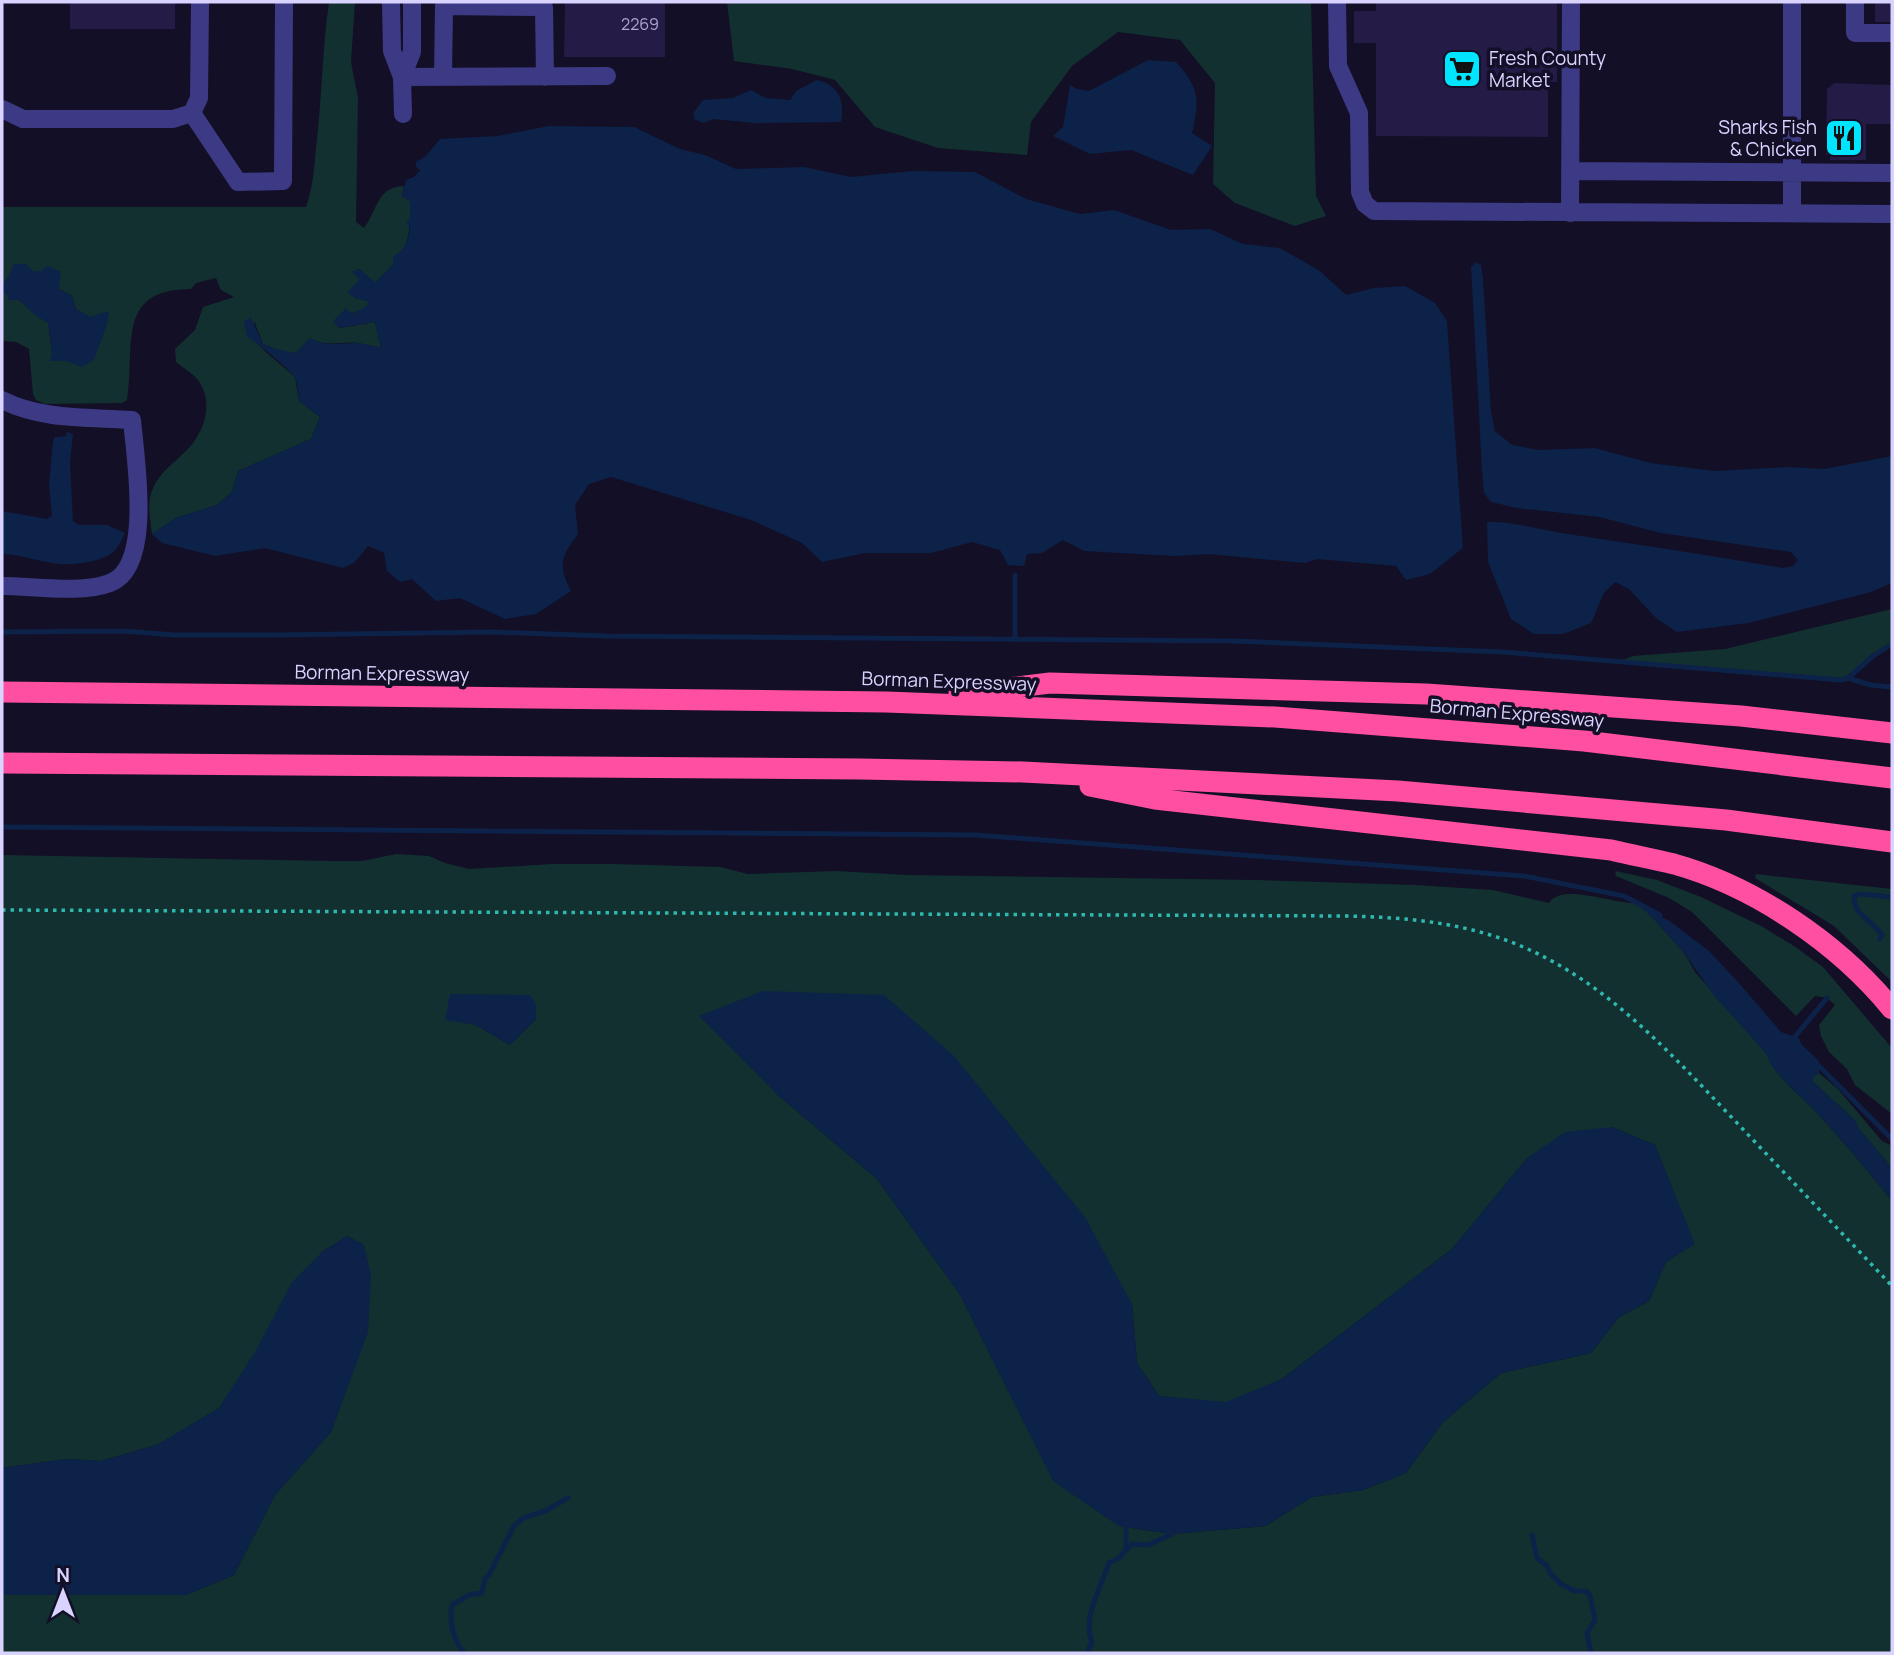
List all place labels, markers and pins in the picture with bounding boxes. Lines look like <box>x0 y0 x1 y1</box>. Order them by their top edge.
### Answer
place label: Fresh County Market <box>1489 45 1606 93</box>
supermarket icon: Fresh County Market <box>1441 48 1483 90</box>
place label: Sharks Fish & Chicken <box>1718 114 1817 162</box>
restaurant icon: Sharks Fish & Chicken <box>1823 117 1865 159</box>

